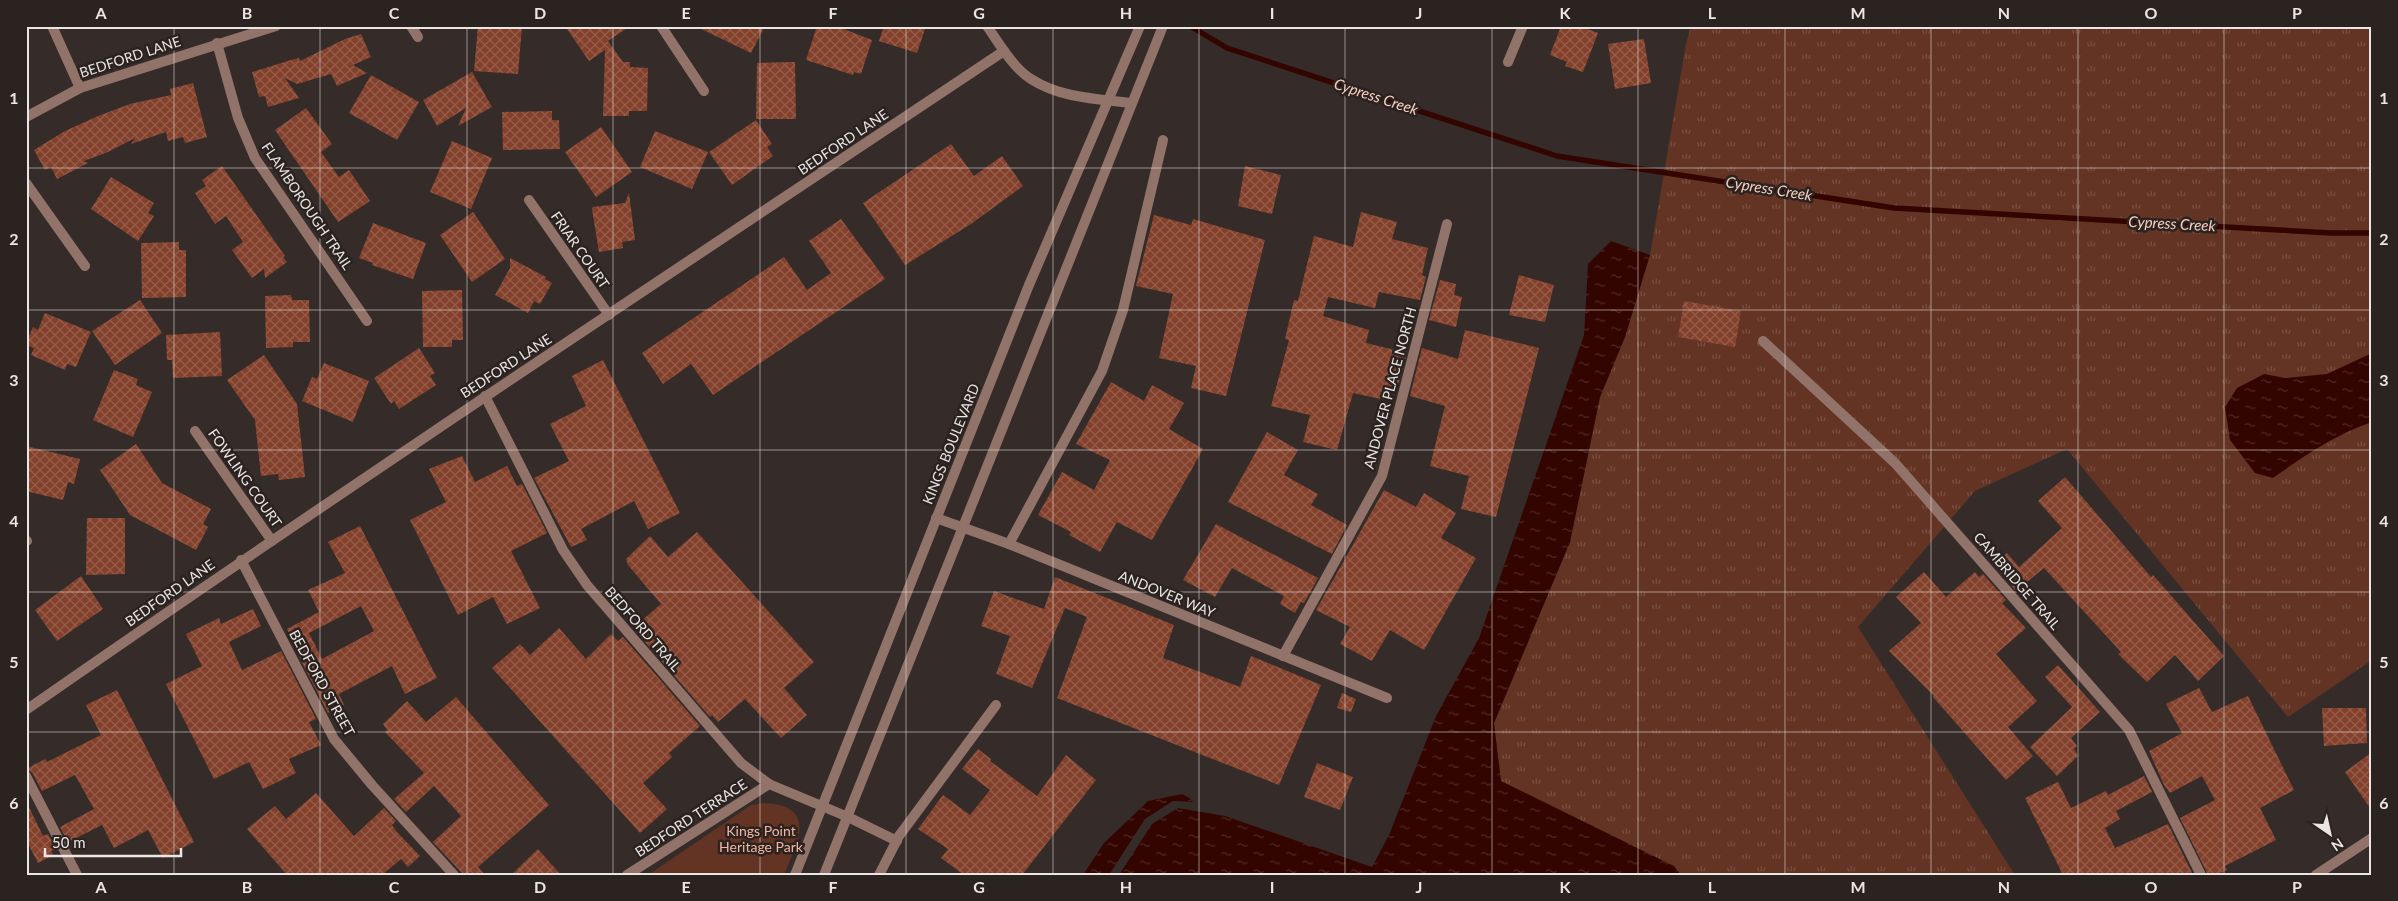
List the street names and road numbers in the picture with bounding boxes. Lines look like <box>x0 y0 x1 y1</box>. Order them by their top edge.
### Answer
street label: BEDFORD LANE <box>77 32 183 81</box>
street label: BEDFORD LANE <box>794 105 891 178</box>
street label: FLAMBOROUGH TRAIL <box>259 139 356 273</box>
street label: FRIAR COURT <box>548 208 614 292</box>
street label: ANDOVER PLACE NORTH <box>1360 305 1419 471</box>
street label: BEDFORD LANE <box>457 330 554 401</box>
street label: KINGS BOULEVARD <box>919 381 983 507</box>
street label: FOWLING COURT <box>205 425 286 531</box>
street label: CAMBRIDGE TRAIL <box>1971 529 2064 633</box>
street label: BEDFORD LANE <box>122 555 218 630</box>
street label: ANDOVER WAY <box>1116 566 1218 621</box>
street label: BEDFORD TRAIL <box>602 583 685 675</box>
street label: BEDFORD STREET <box>286 627 359 740</box>
street label: BEDFORD TERRACE <box>632 775 750 860</box>

